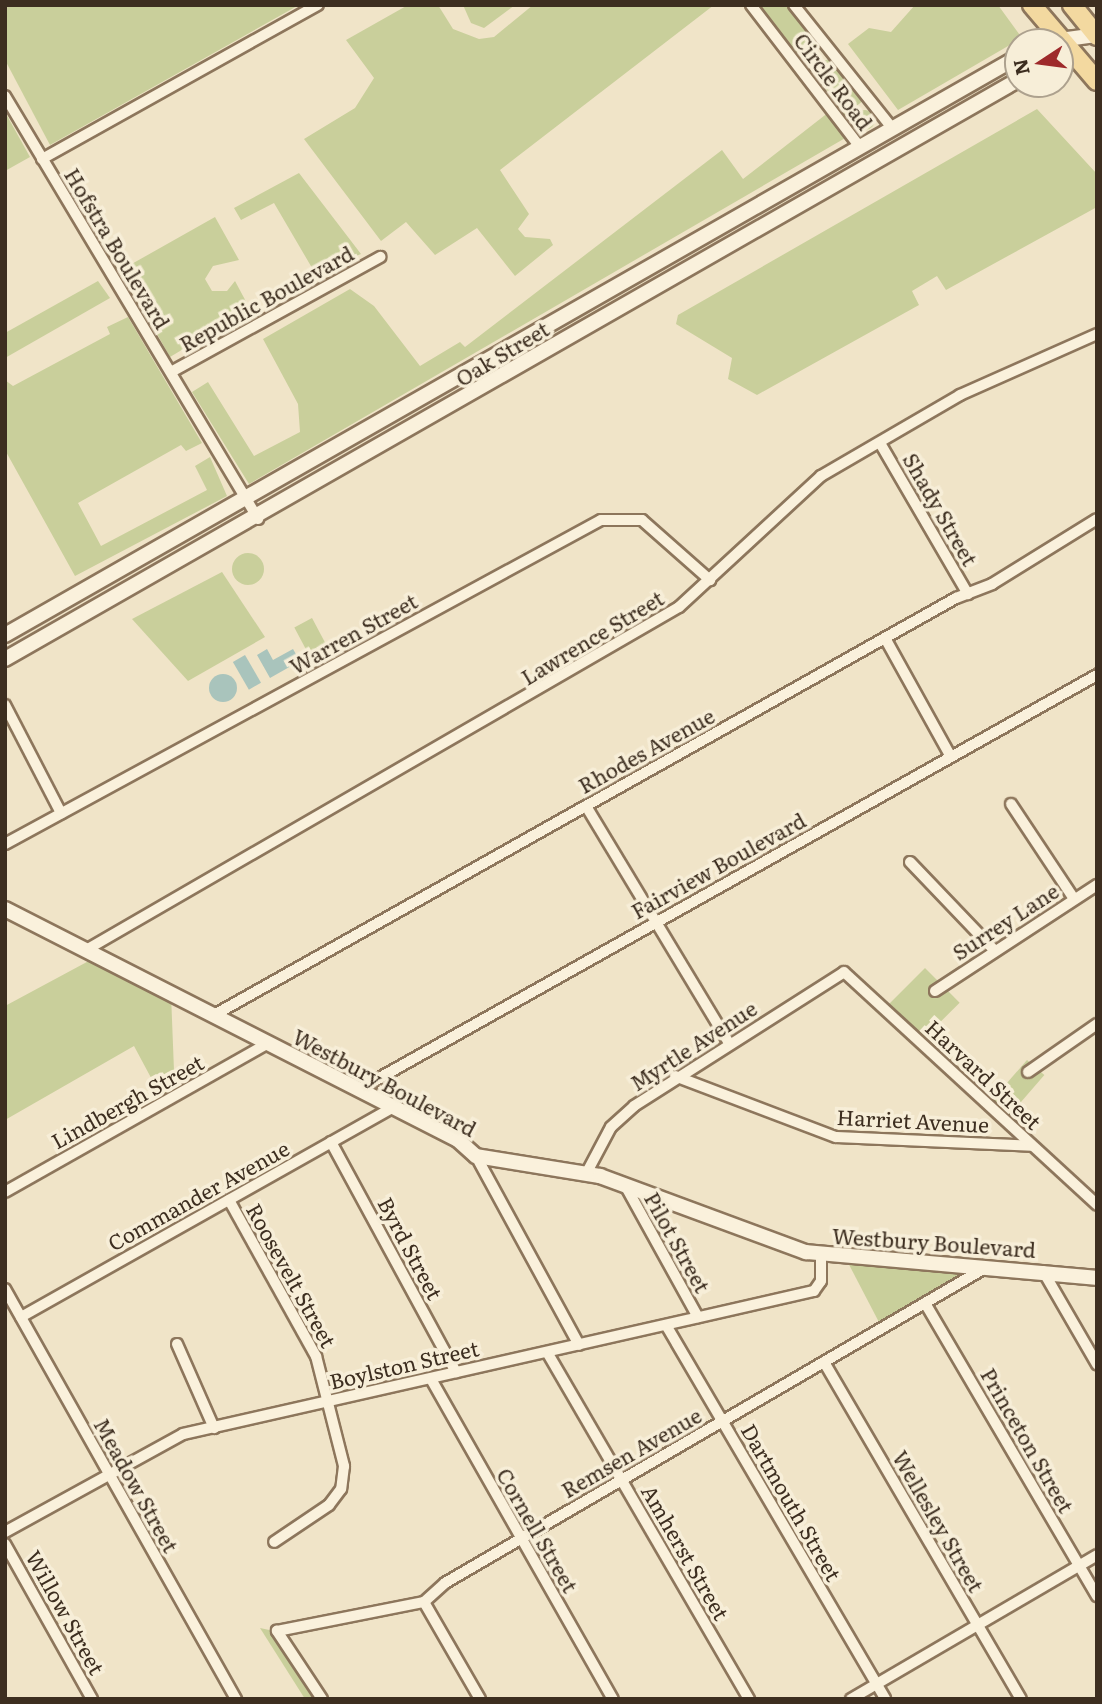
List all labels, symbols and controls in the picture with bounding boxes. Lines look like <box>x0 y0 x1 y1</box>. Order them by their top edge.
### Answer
street label: Circle Road <box>789 28 879 134</box>
north arrow <box>1004 28 1074 98</box>
text: N <box>1005 56 1036 78</box>
street label: Hofstra Boulevard <box>60 163 176 333</box>
street label: Republic Boulevard <box>175 240 357 356</box>
street label: Oak Street <box>451 315 553 391</box>
street label: Shady Street <box>899 448 983 570</box>
street label: Lawrence Street <box>516 585 668 689</box>
street label: Warren Street <box>285 587 421 679</box>
street label: Rhodes Avenue <box>574 702 718 798</box>
street label: Fairview Boulevard <box>626 807 810 923</box>
street label: Surrey Lane <box>947 877 1063 965</box>
street label: Myrtle Avenue <box>625 995 761 1095</box>
street label: Harvard Street <box>921 1014 1047 1134</box>
street label: Westbury Boulevard <box>289 1023 481 1141</box>
street label: Lindbergh Street <box>47 1049 207 1153</box>
street label: Harriet Avenue <box>836 1103 990 1137</box>
street label: Commander Avenue <box>103 1135 293 1255</box>
street label: Pilot Street <box>640 1187 716 1297</box>
street label: Byrd Street <box>373 1192 449 1304</box>
street label: Roosevelt Street <box>242 1198 342 1352</box>
street label: Westbury Boulevard <box>831 1222 1037 1262</box>
street label: Boylston Street <box>327 1335 481 1393</box>
street label: Princeton Street <box>976 1363 1080 1517</box>
street label: Remsen Avenue <box>557 1402 705 1502</box>
street label: Meadow Street <box>90 1413 184 1557</box>
street label: Dartmouth Street <box>737 1419 847 1585</box>
street label: Wellesley Street <box>888 1446 990 1596</box>
street label: Cornell Street <box>492 1463 584 1597</box>
street label: Amherst Street <box>637 1480 735 1624</box>
street label: Willow Street <box>22 1546 110 1678</box>

